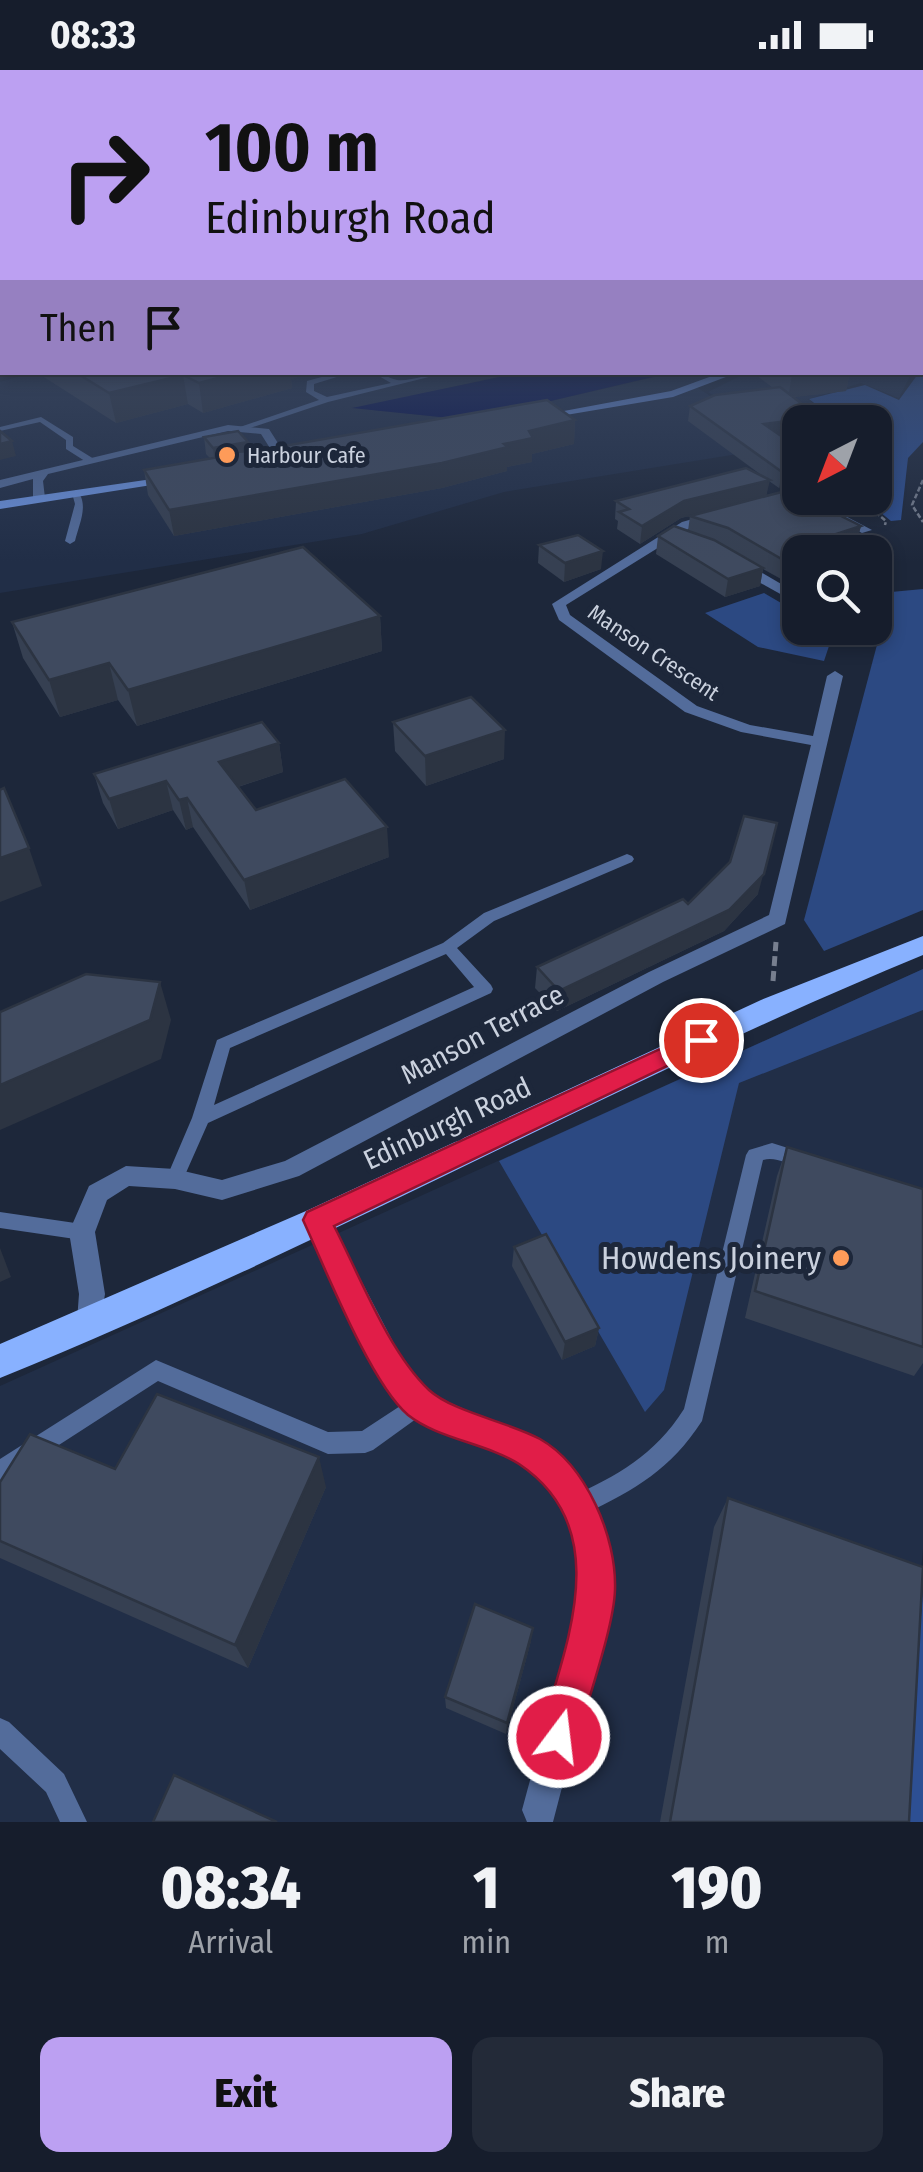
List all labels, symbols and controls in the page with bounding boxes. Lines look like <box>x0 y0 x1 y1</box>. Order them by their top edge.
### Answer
text: 08:33 <box>50 12 136 58</box>
text: 100 m <box>205 106 379 190</box>
icon: right <box>40 110 170 240</box>
text: Edinburgh Road <box>205 191 496 245</box>
icon: arrive <box>136 300 191 355</box>
text: Then <box>40 305 116 351</box>
north arrow <box>782 405 892 515</box>
map controls <box>782 405 892 645</box>
place label: Harbour Cafe <box>247 442 366 469</box>
marker: Harbour Cafe <box>216 444 238 466</box>
button: search <box>782 535 892 645</box>
street label: Manson Crescent <box>583 599 725 707</box>
street label: Manson Terrace <box>395 978 569 1091</box>
pin <box>659 998 744 1083</box>
icon: arrive <box>674 1013 729 1068</box>
street label: Edinburgh Road <box>358 1070 536 1177</box>
place label: Howdens Joinery <box>601 1239 822 1277</box>
marker: Howdens Joinery <box>830 1247 852 1269</box>
position arrow <box>507 1685 611 1789</box>
text: 08:34 <box>160 1852 301 1924</box>
text: 1 <box>473 1852 499 1924</box>
text: 190 <box>672 1852 763 1924</box>
text: Arrival <box>188 1923 273 1961</box>
text: min <box>462 1923 511 1961</box>
text: m <box>705 1923 729 1961</box>
button: Exit <box>40 2037 452 2152</box>
button: Share <box>472 2037 883 2152</box>

